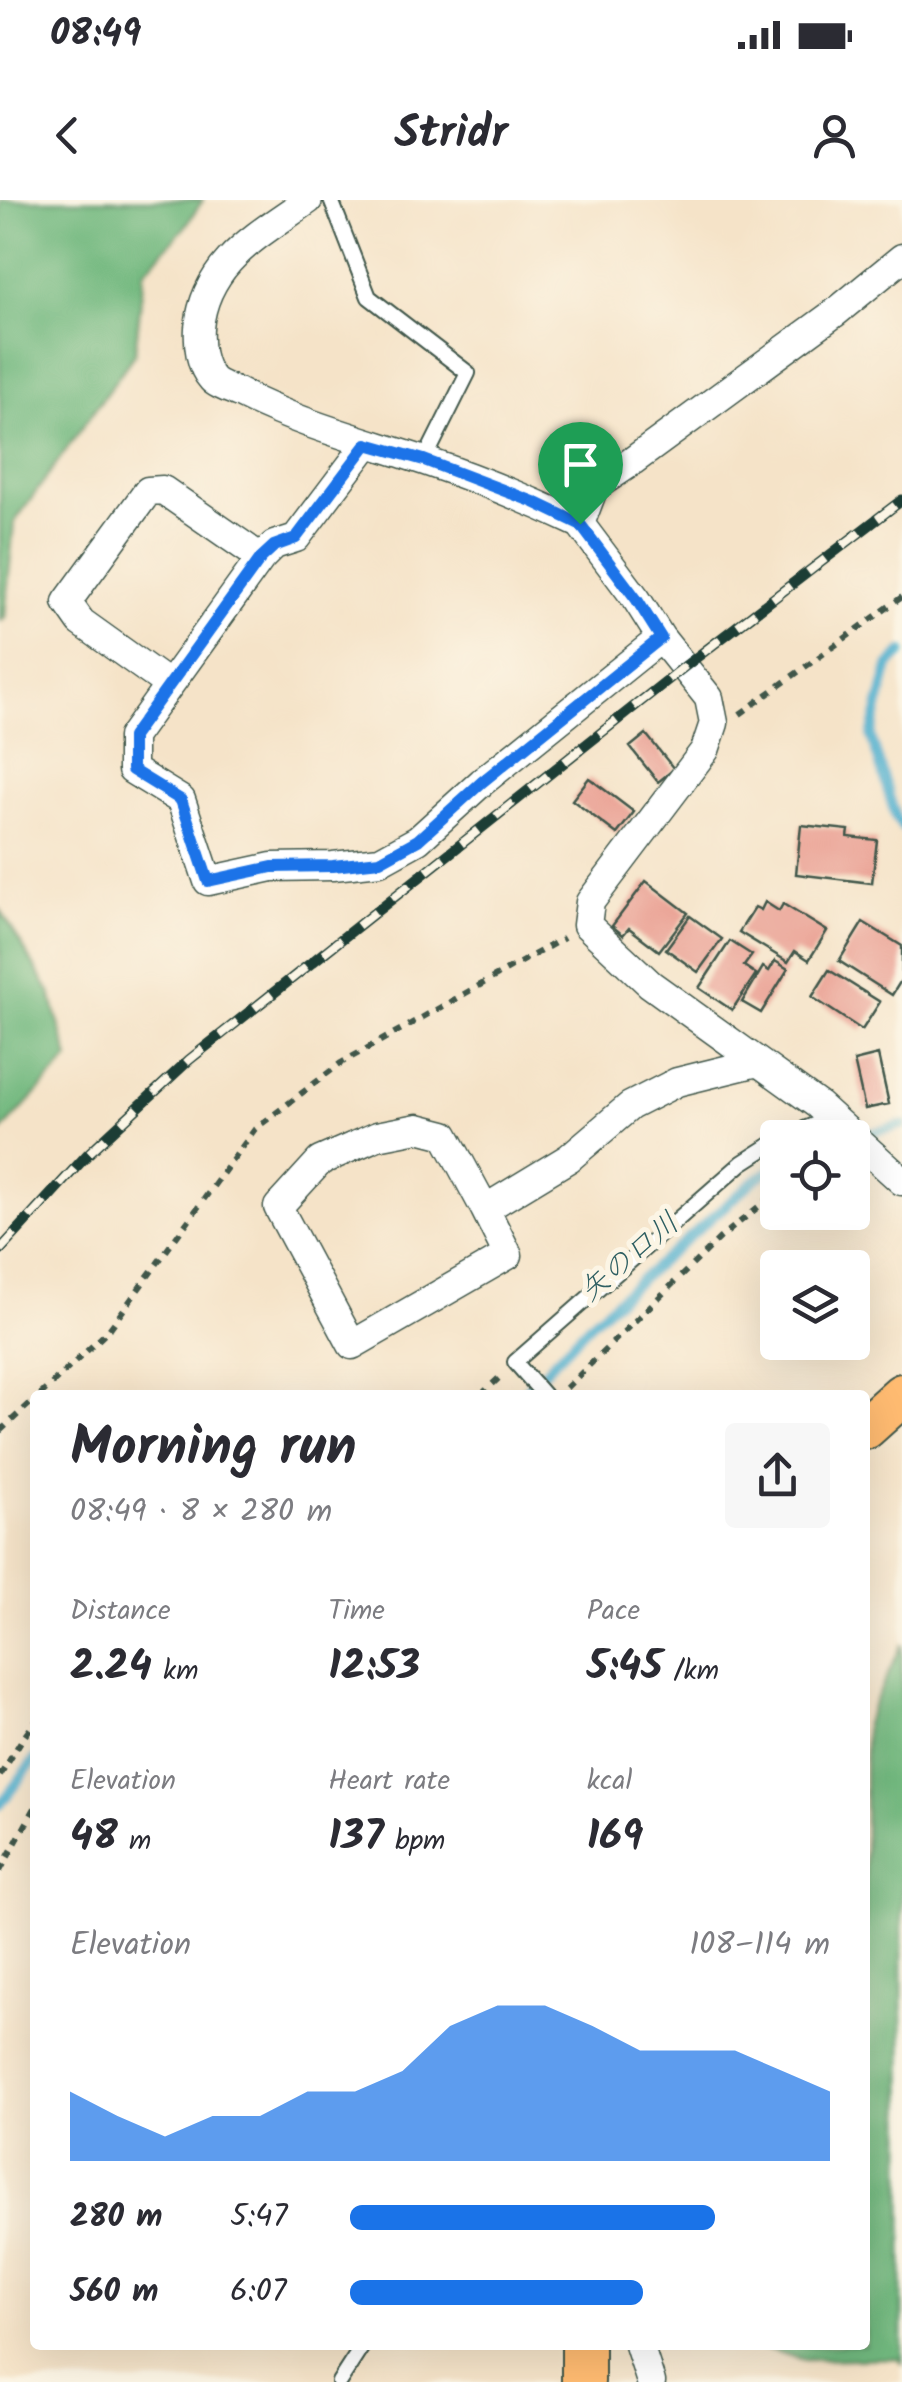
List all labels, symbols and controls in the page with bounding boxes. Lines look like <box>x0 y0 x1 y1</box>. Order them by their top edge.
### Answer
text: 08:49 <box>50 5 141 65</box>
text: Stridr <box>394 99 508 171</box>
icon: back <box>40 108 95 163</box>
icon: person <box>807 108 862 163</box>
pin <box>538 422 623 525</box>
icon: arrive <box>553 437 608 492</box>
map controls <box>760 1120 870 1360</box>
button: locate <box>760 1120 870 1230</box>
water label: 矢の口川 <box>569 1201 691 1315</box>
button: layers <box>760 1250 870 1360</box>
text: Morning run <box>70 1406 357 1493</box>
button: share <box>725 1423 830 1528</box>
text: 08:49 · 8 × 280 m <box>70 1487 332 1538</box>
text: Distance <box>70 1589 171 1634</box>
text: Time <box>328 1589 385 1634</box>
text: Pace <box>587 1589 640 1634</box>
text: 2.24 <box>70 1634 152 1701</box>
text: 12:53 <box>328 1634 420 1701</box>
text: 5:45 <box>587 1634 662 1701</box>
text: km <box>152 1649 198 1694</box>
text: /km <box>662 1649 719 1694</box>
text: Elevation <box>70 1759 176 1804</box>
text: Heart rate <box>328 1759 450 1804</box>
text: kcal <box>587 1759 632 1804</box>
text: 48 <box>70 1804 118 1871</box>
text: 137 <box>328 1804 384 1871</box>
text: 169 <box>587 1804 643 1871</box>
text: m <box>118 1819 151 1864</box>
text: bpm <box>384 1819 445 1864</box>
text: Elevation <box>70 1920 191 1971</box>
text: 108–114 m <box>689 1920 830 1971</box>
text: 280 m <box>70 2192 162 2243</box>
text: 5:47 <box>230 2192 287 2243</box>
text: 560 m <box>70 2267 158 2318</box>
text: 6:07 <box>230 2267 286 2318</box>

